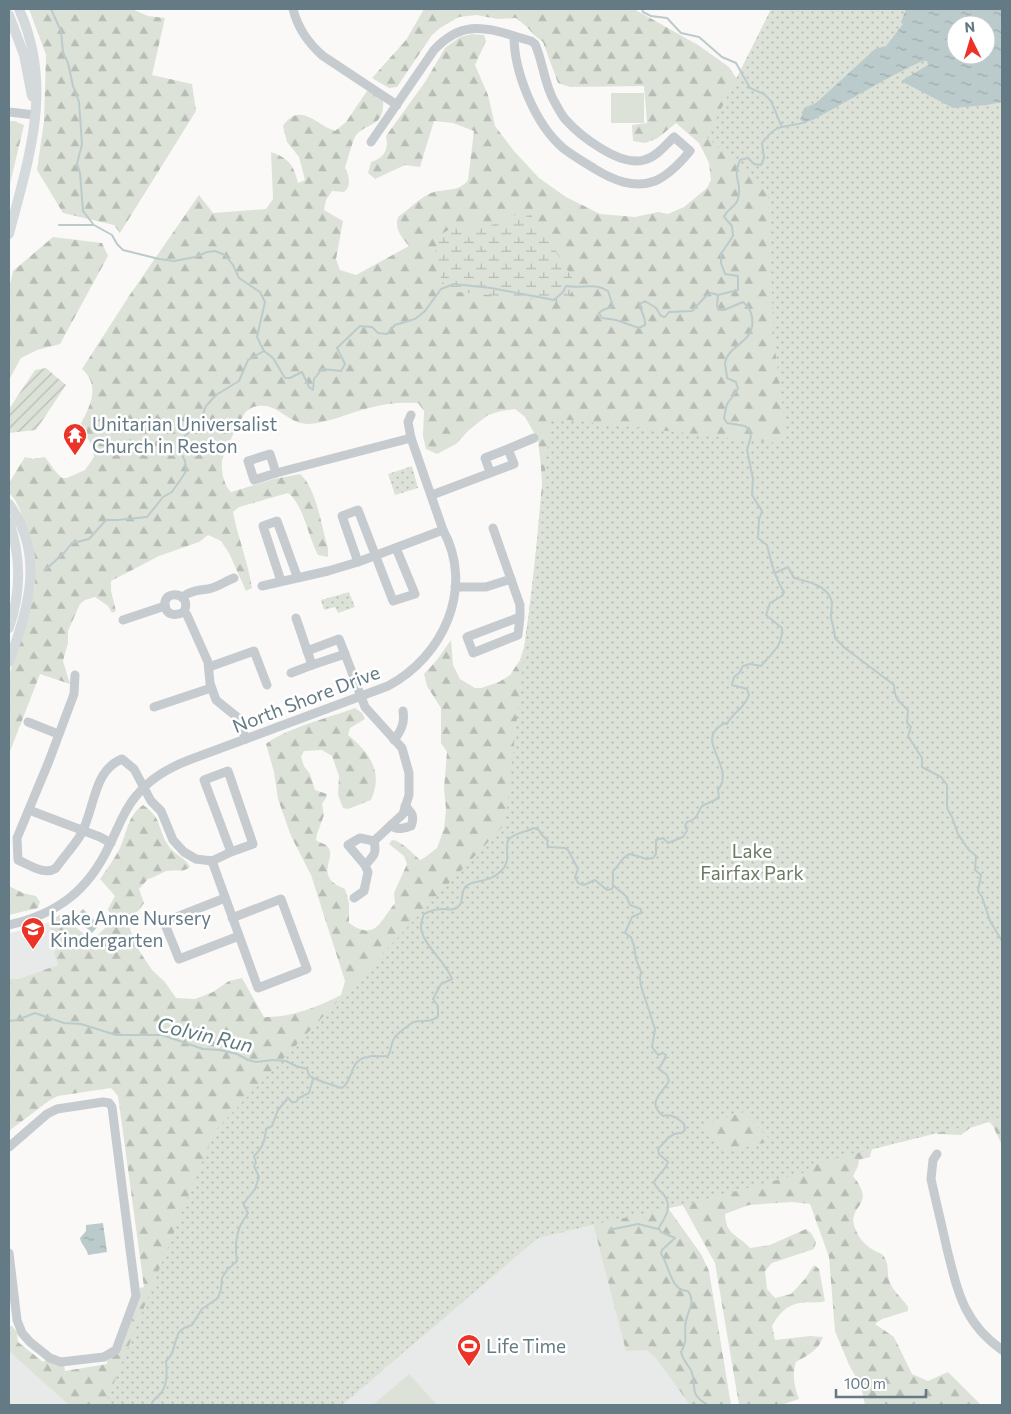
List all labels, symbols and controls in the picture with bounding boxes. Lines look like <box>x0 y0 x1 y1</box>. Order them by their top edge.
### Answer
north arrow <box>946 15 996 65</box>
text: N <box>964 18 976 35</box>
place label: Unitarian Universalist Church in Reston <box>92 412 278 457</box>
temple icon: Unitarian Universalist Church in Reston <box>62 422 88 456</box>
street label: North Shore Drive <box>229 660 383 737</box>
park label: Lake Fairfax Park <box>700 839 804 884</box>
place label: Lake Anne Nursery Kindergarten <box>50 906 211 951</box>
school or university icon: Lake Anne Nursery Kindergarten <box>20 916 46 950</box>
water label: Colvin Run <box>155 1011 255 1057</box>
sports icon: Life Time <box>456 1333 482 1367</box>
place label: Life Time <box>486 1334 566 1357</box>
scale bar <box>836 1366 926 1398</box>
text: 100 m <box>844 1374 886 1392</box>

